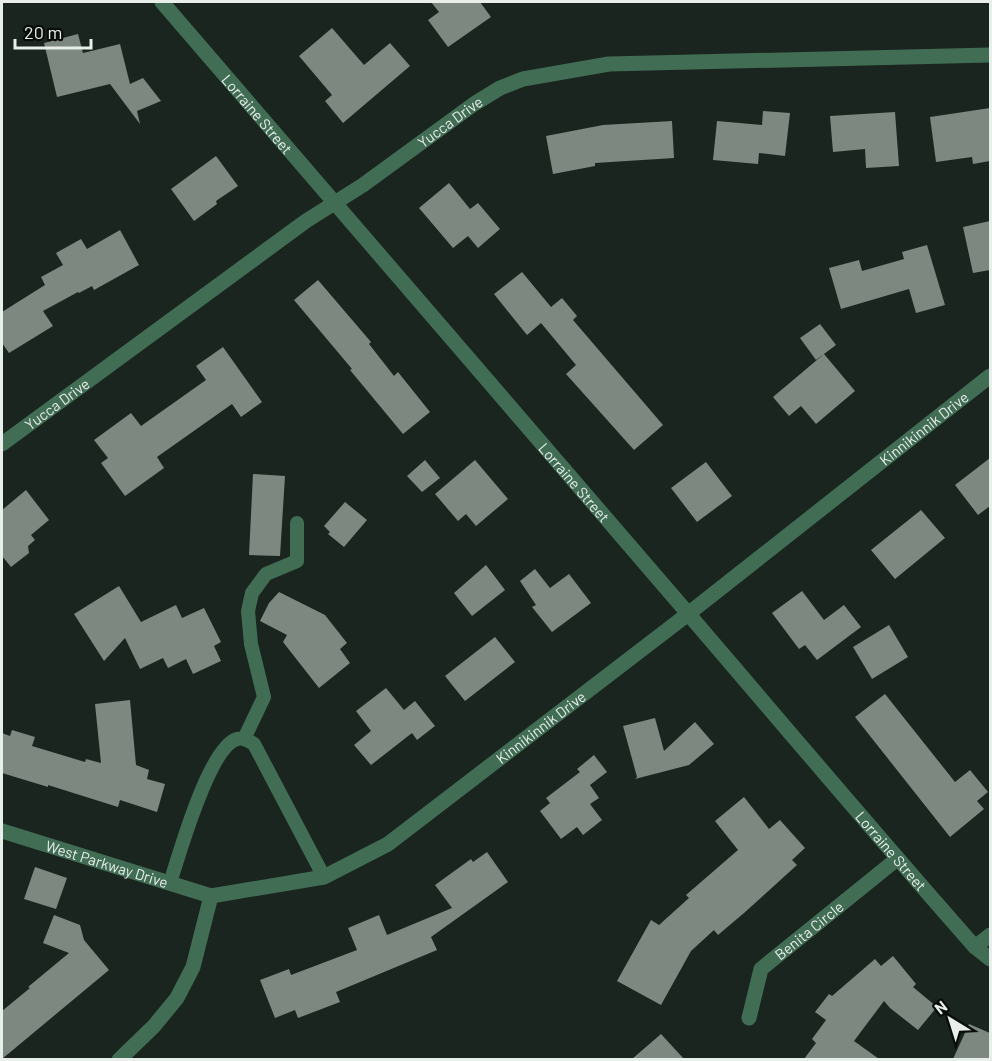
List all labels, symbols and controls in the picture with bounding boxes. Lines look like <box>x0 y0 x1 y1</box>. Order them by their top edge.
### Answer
scale bar <box>15 12 92 50</box>
text: 20 m <box>24 21 62 43</box>
street label: Lorraine Street <box>218 70 296 157</box>
street label: Yucca Drive <box>414 92 486 151</box>
street label: Yucca Drive <box>21 374 93 433</box>
street label: Kinnikinnik Drive <box>876 388 972 469</box>
street label: Lorraine Street <box>535 439 614 526</box>
street label: Kinnikinnik Drive <box>492 687 589 767</box>
street label: Lorraine Street <box>852 807 930 894</box>
street label: West Parkway Drive <box>44 836 170 891</box>
street label: Benita Circle <box>771 897 847 963</box>
north arrow <box>920 989 980 1049</box>
text: N <box>930 996 950 1018</box>

